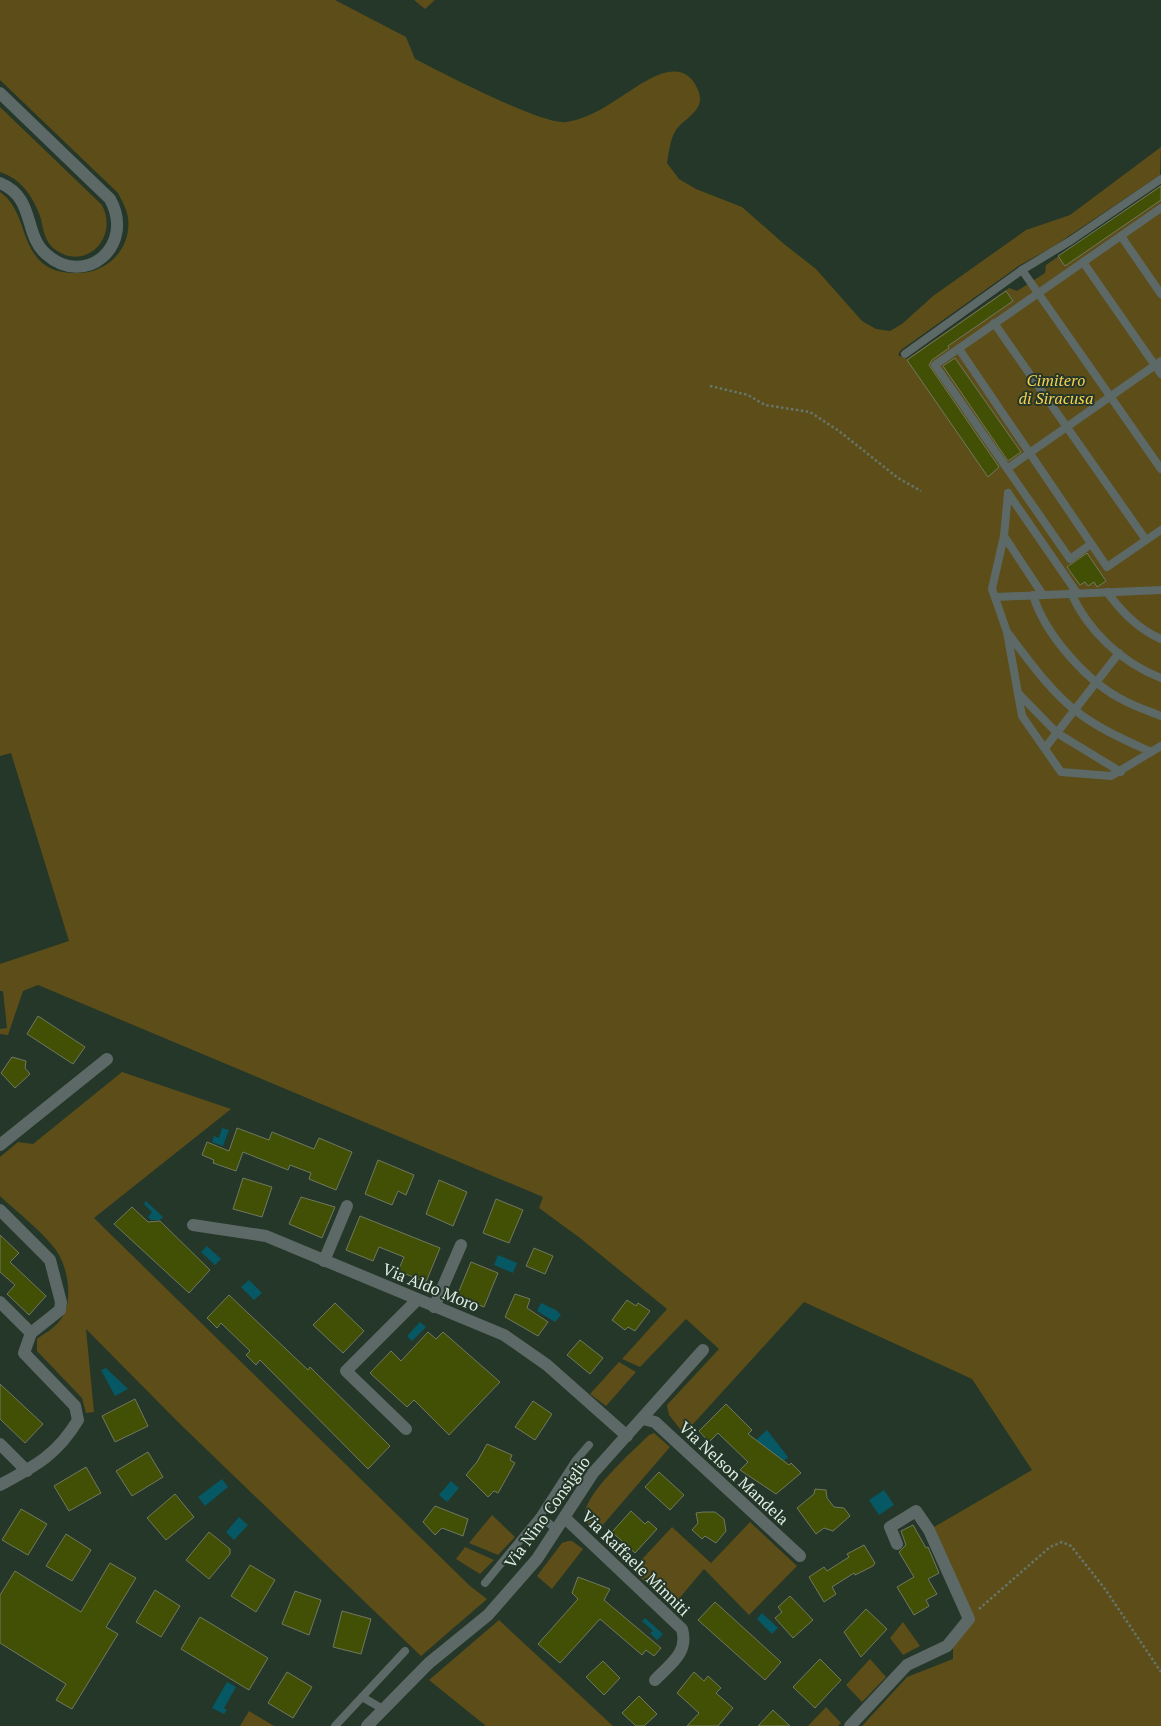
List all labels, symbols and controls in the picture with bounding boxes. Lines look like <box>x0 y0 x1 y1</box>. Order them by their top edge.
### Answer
park label: Cimitero di Siracusa <box>1018 369 1094 409</box>
street label: Via Aldo Moro <box>379 1258 483 1316</box>
street label: Via Nelson Mandela <box>674 1416 794 1530</box>
street label: Via Nino Consiglio <box>499 1451 595 1572</box>
street label: Via Raffaele Minniti <box>577 1505 695 1621</box>

